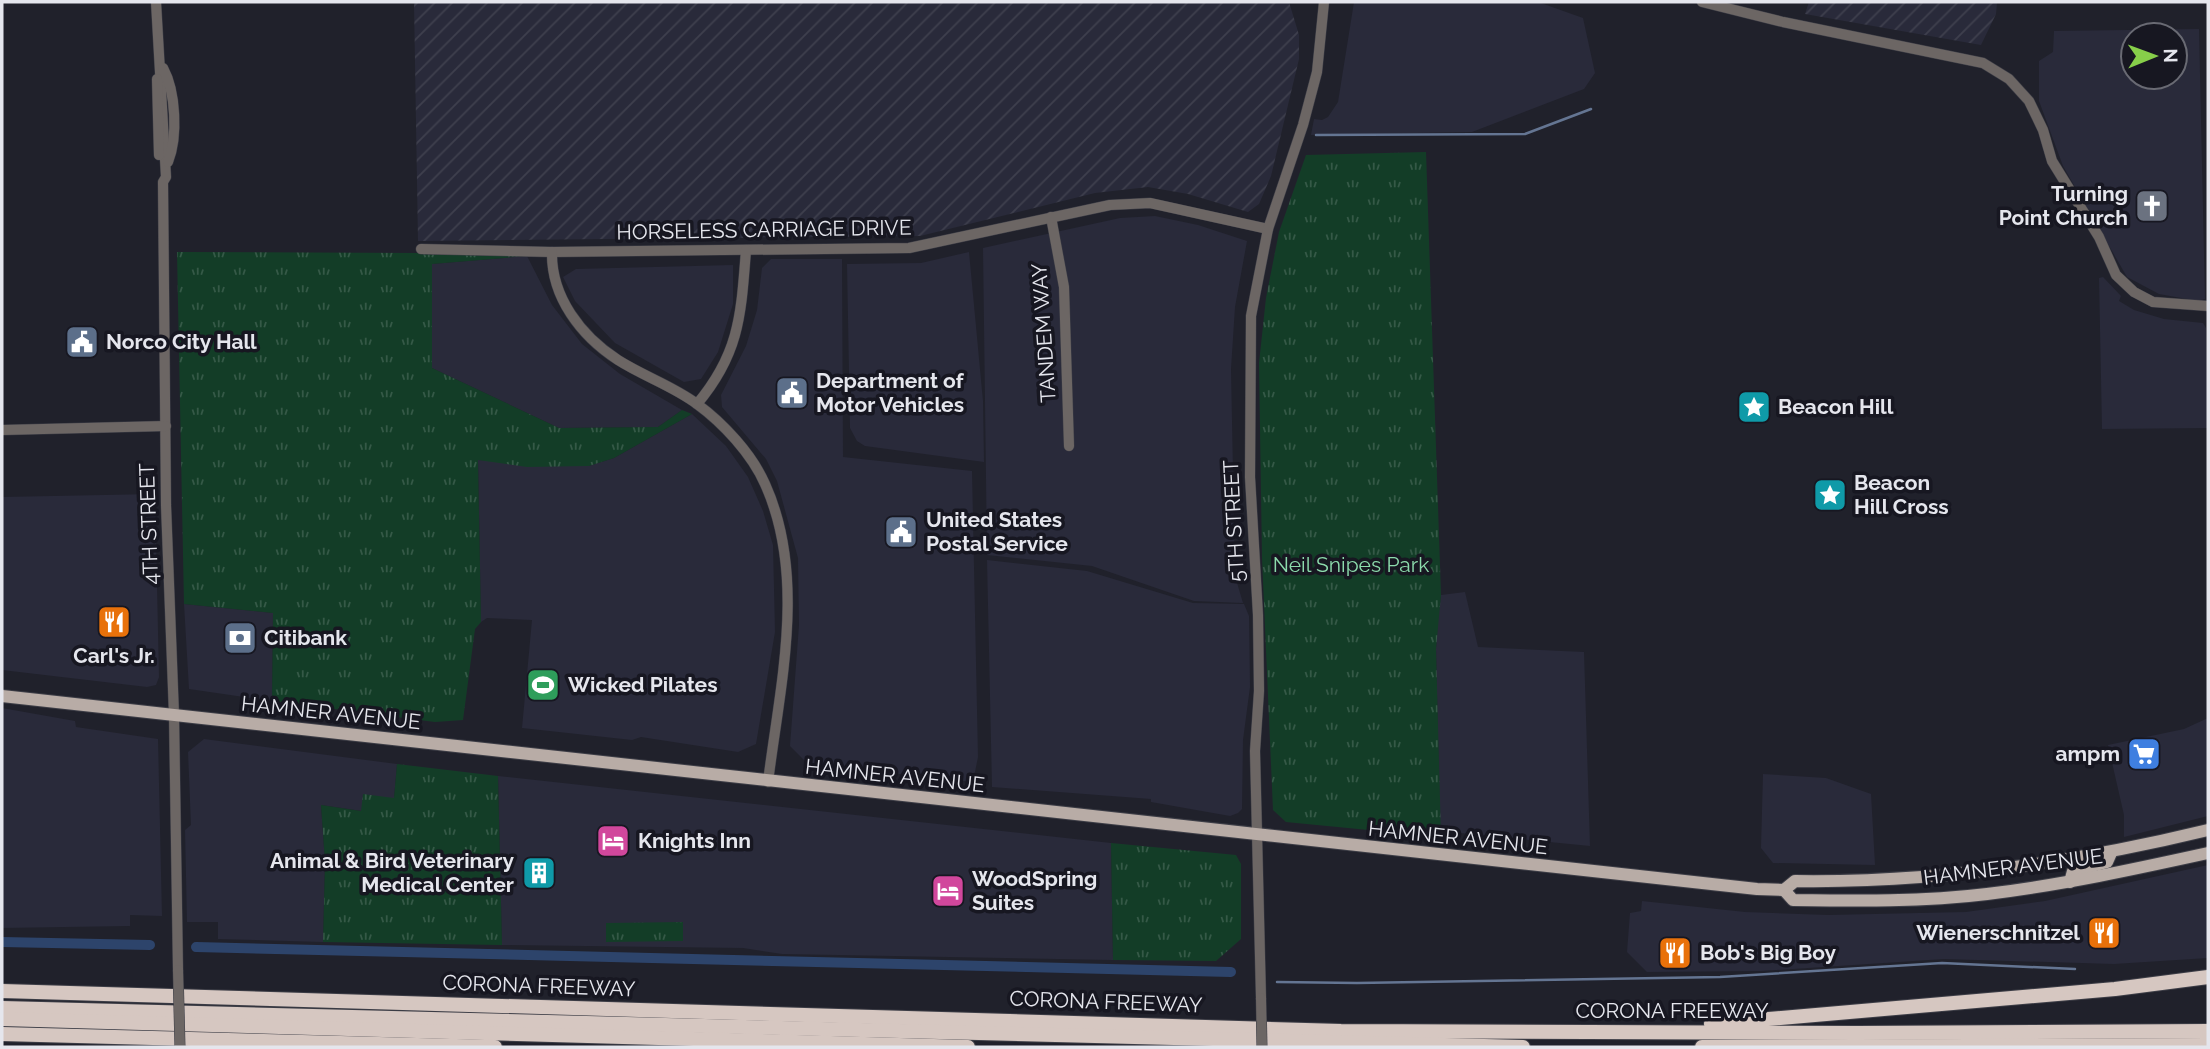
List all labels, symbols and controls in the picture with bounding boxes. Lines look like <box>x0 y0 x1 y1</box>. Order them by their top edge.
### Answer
north arrow <box>2119 21 2189 91</box>
text: N <box>2160 48 2182 63</box>
place label: Turning Point Church <box>1999 181 2128 230</box>
church icon: Turning Point Church <box>2133 187 2171 225</box>
street label: HORSELESS CARRIAGE DRIVE <box>616 214 912 245</box>
street label: TANDEM WAY <box>1026 262 1061 404</box>
public building icon: Norco City Hall <box>63 323 101 361</box>
place label: Norco City Hall <box>106 329 257 354</box>
place label: Department of Motor Vehicles <box>816 368 965 417</box>
public building icon: Department of Motor Vehicles <box>773 374 811 412</box>
place icon: Beacon Hill <box>1735 388 1773 426</box>
place label: Beacon Hill <box>1778 394 1894 419</box>
street label: 5TH STREET <box>1218 459 1249 583</box>
street label: 4TH STREET <box>134 463 163 585</box>
place label: Beacon Hill Cross <box>1854 470 1949 519</box>
place icon: Beacon Hill Cross <box>1811 476 1849 514</box>
place label: United States Postal Service <box>926 507 1068 556</box>
public building icon: United States Postal Service <box>882 513 920 551</box>
park label: Neil Snipes Park <box>1273 552 1429 577</box>
restaurant icon: Carl's Jr. <box>95 603 133 641</box>
bank icon: Citibank <box>221 619 259 657</box>
place label: Citibank <box>264 625 347 650</box>
place label: Carl's Jr. <box>73 643 155 668</box>
sports icon: Wicked Pilates <box>524 666 562 704</box>
place label: Wicked Pilates <box>568 672 718 697</box>
street label: HAMNER AVENUE <box>240 691 422 734</box>
supermarket icon: ampm <box>2125 735 2163 773</box>
place label: ampm <box>2056 741 2120 766</box>
street label: HAMNER AVENUE <box>804 754 986 797</box>
street label: HAMNER AVENUE <box>1367 816 1549 859</box>
hotel icon: Knights Inn <box>594 822 632 860</box>
place label: Knights Inn <box>638 828 751 853</box>
street label: HAMNER AVENUE <box>1922 843 2104 890</box>
place label: Animal & Bird Veterinary Medical Center <box>270 848 514 897</box>
building icon: Animal & Bird Veterinary Medical Center <box>520 854 558 892</box>
place label: WoodSpring Suites <box>972 866 1097 915</box>
hotel icon: WoodSpring Suites <box>929 872 967 910</box>
restaurant icon: Wienerschnitzel <box>2085 914 2123 952</box>
place label: Wienerschnitzel <box>1916 920 2080 945</box>
restaurant icon: Bob's Big Boy <box>1656 934 1694 972</box>
place label: Bob's Big Boy <box>1700 940 1837 965</box>
street label: CORONA FREEWAY <box>442 970 636 1001</box>
street label: CORONA FREEWAY <box>1009 986 1203 1017</box>
street label: CORONA FREEWAY <box>1575 998 1769 1023</box>

